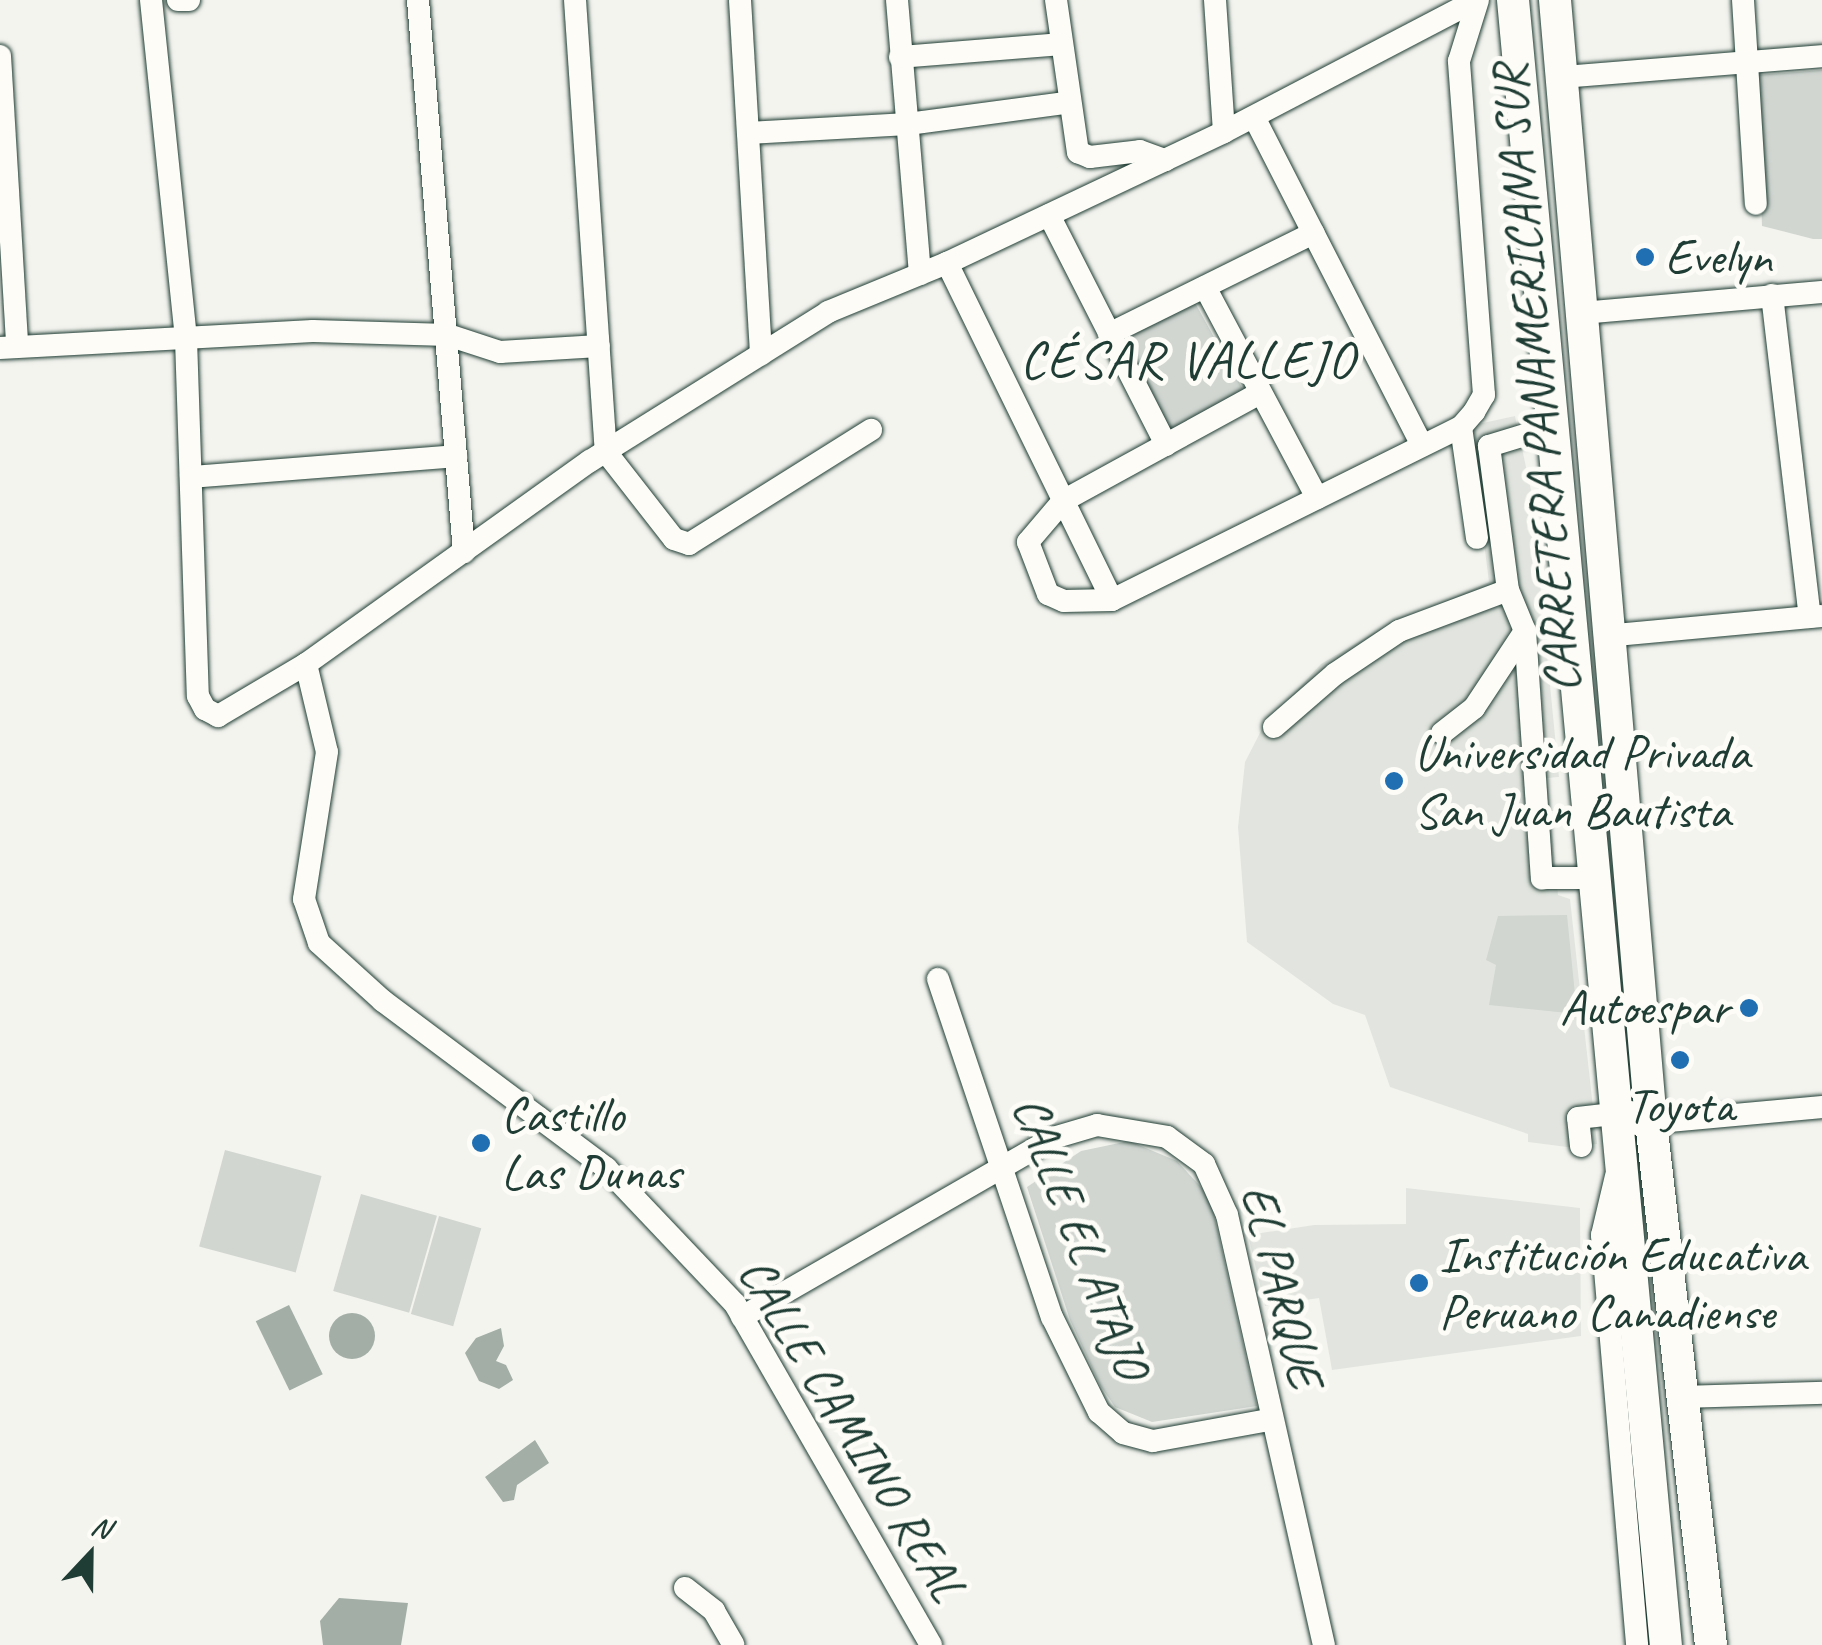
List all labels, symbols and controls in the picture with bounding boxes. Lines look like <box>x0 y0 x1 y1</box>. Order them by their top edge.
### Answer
street label: CARRETERA PANAMERICANA SUR <box>1479 64 1593 694</box>
place label: Evelyn <box>1665 227 1772 287</box>
marker: Evelyn <box>1634 246 1656 268</box>
district label: CÉSAR VALLEJO <box>1022 330 1354 392</box>
place label: Universidad Privada San Juan Bautista <box>1414 722 1748 840</box>
marker: Universidad Privada San Juan Bautista <box>1383 770 1405 792</box>
place label: Autoespar <box>1560 978 1729 1038</box>
marker: Autoespar <box>1738 997 1760 1019</box>
marker: Toyota <box>1669 1049 1691 1071</box>
place label: Toyota <box>1626 1076 1734 1136</box>
place label: Castillo Las Dunas <box>501 1084 680 1202</box>
street label: CALLE EL ATAJO <box>1000 1089 1162 1385</box>
marker: Castillo Las Dunas <box>470 1132 492 1154</box>
street label: EL PARQUE <box>1228 1178 1336 1394</box>
place label: Institución Educativa Peruano Canadiense <box>1439 1224 1804 1342</box>
street label: CALLE CAMINO REAL <box>726 1246 978 1612</box>
marker: Institución Educativa Peruano Canadiense <box>1408 1272 1430 1294</box>
north arrow <box>40 1505 140 1605</box>
text: N <box>87 1507 116 1546</box>

